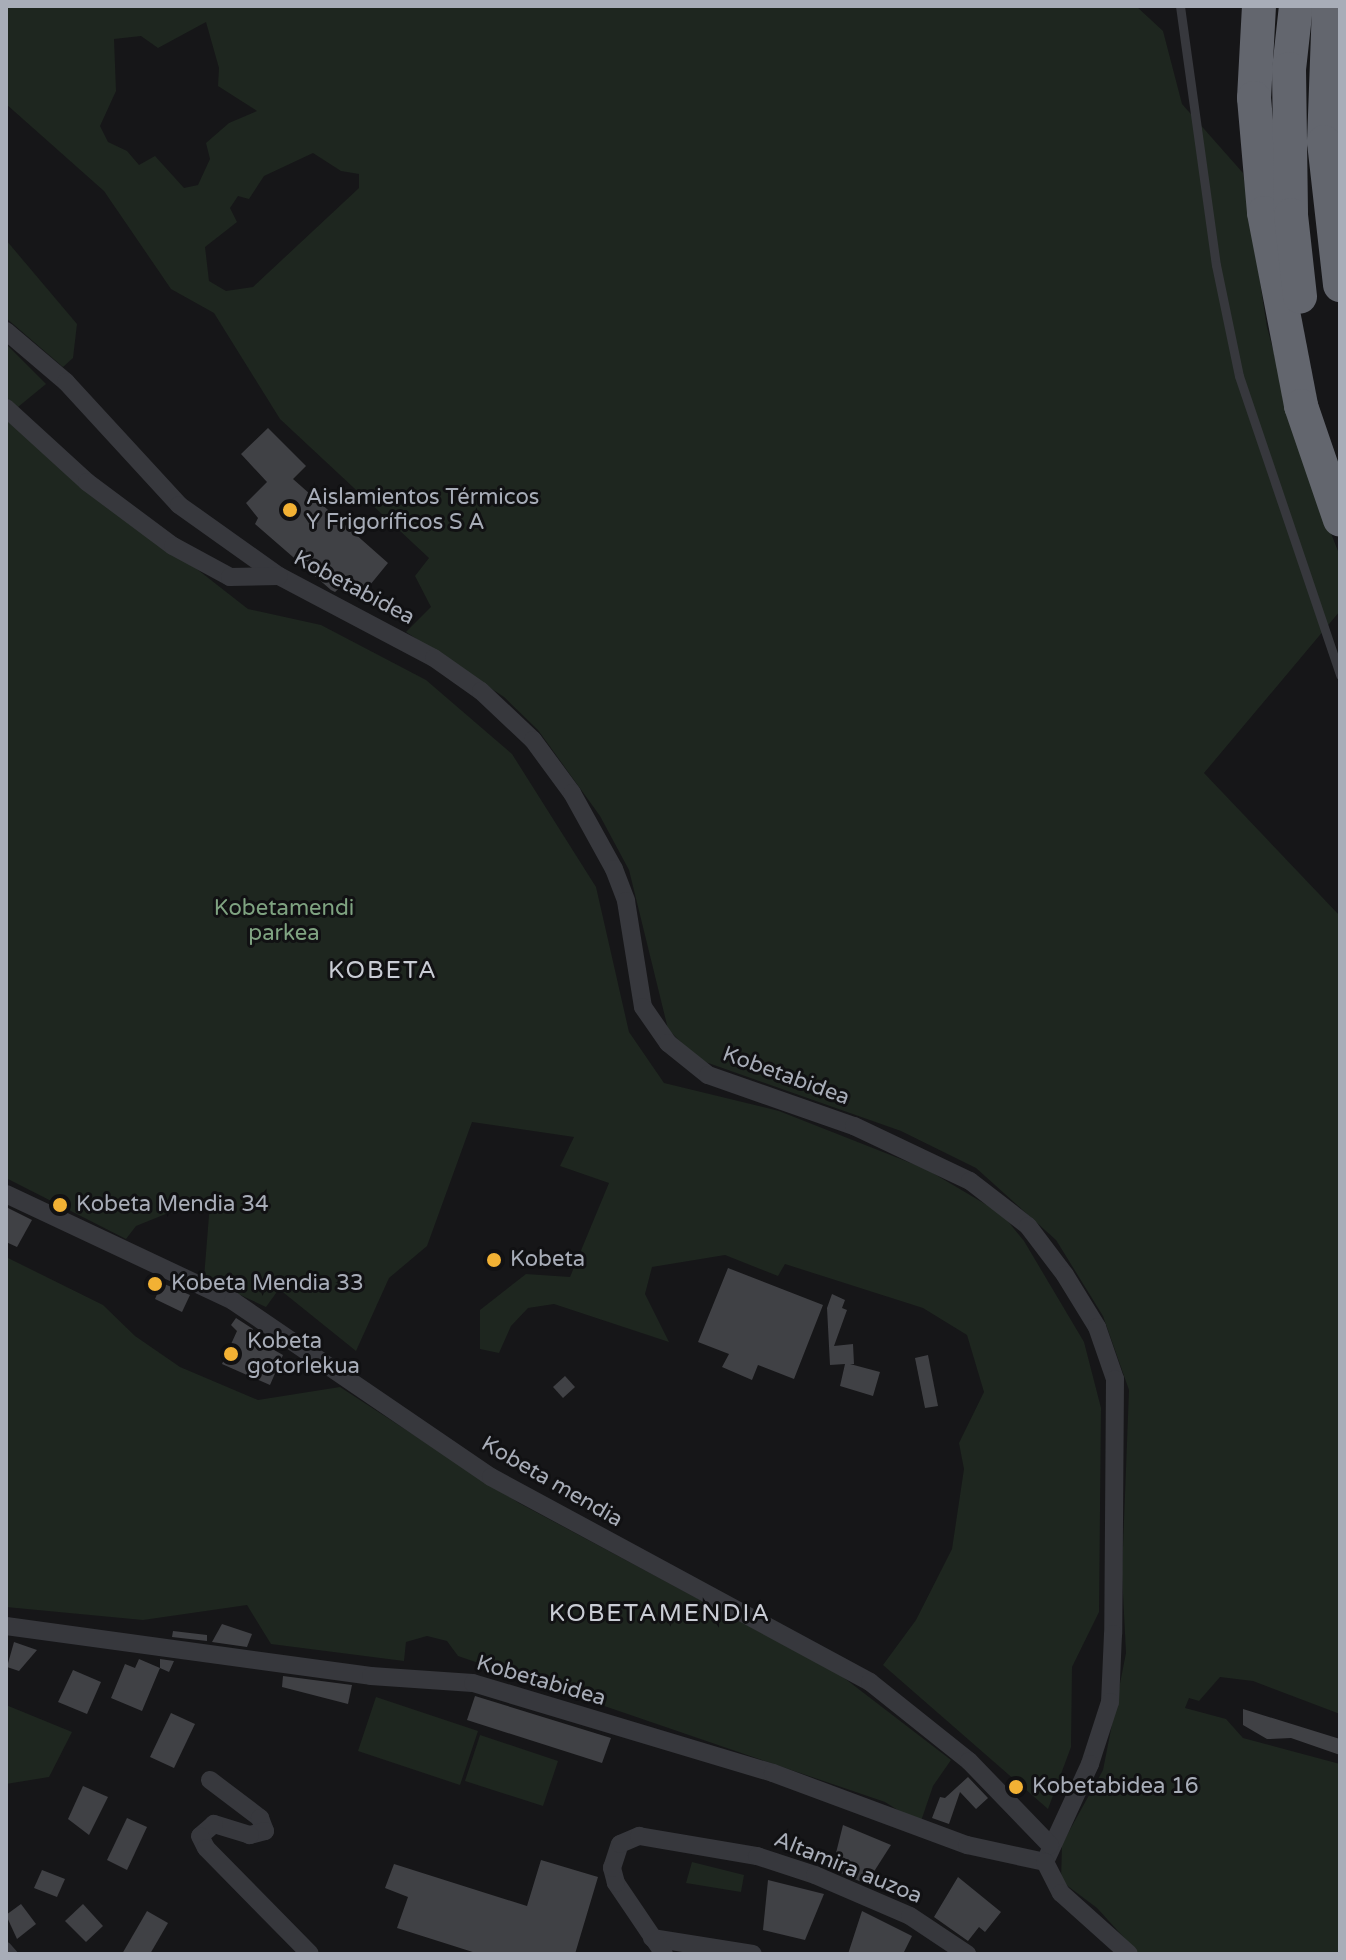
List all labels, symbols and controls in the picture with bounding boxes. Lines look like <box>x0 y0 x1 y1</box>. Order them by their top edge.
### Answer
place label: Aislamientos Térmicos Y Frigoríficos S A <box>306 484 539 536</box>
marker: Aislamientos Térmicos Y Frigoríficos S A <box>281 501 299 519</box>
street label: Kobetabidea <box>289 545 419 631</box>
park label: Kobetamendi parkea <box>214 895 354 946</box>
district label: KOBETA <box>328 957 438 985</box>
street label: Kobetabidea <box>719 1041 853 1111</box>
place label: Kobeta Mendia 34 <box>76 1192 269 1218</box>
marker: Kobeta Mendia 34 <box>51 1196 69 1214</box>
place label: Kobeta <box>510 1247 585 1273</box>
marker: Kobeta <box>485 1251 503 1269</box>
place label: Kobeta Mendia 33 <box>171 1271 364 1297</box>
marker: Kobeta Mendia 33 <box>146 1275 164 1293</box>
place label: Kobeta gotorlekua <box>247 1328 360 1380</box>
marker: Kobeta gotorlekua <box>222 1345 240 1363</box>
street label: Kobeta mendia <box>477 1431 627 1533</box>
district label: KOBETAMENDIA <box>549 1600 771 1628</box>
street label: Kobetabidea <box>473 1650 609 1712</box>
place label: Kobetabidea 16 <box>1032 1774 1199 1800</box>
marker: Kobetabidea 16 <box>1007 1778 1025 1796</box>
street label: Altamira auzoa <box>770 1826 926 1910</box>

